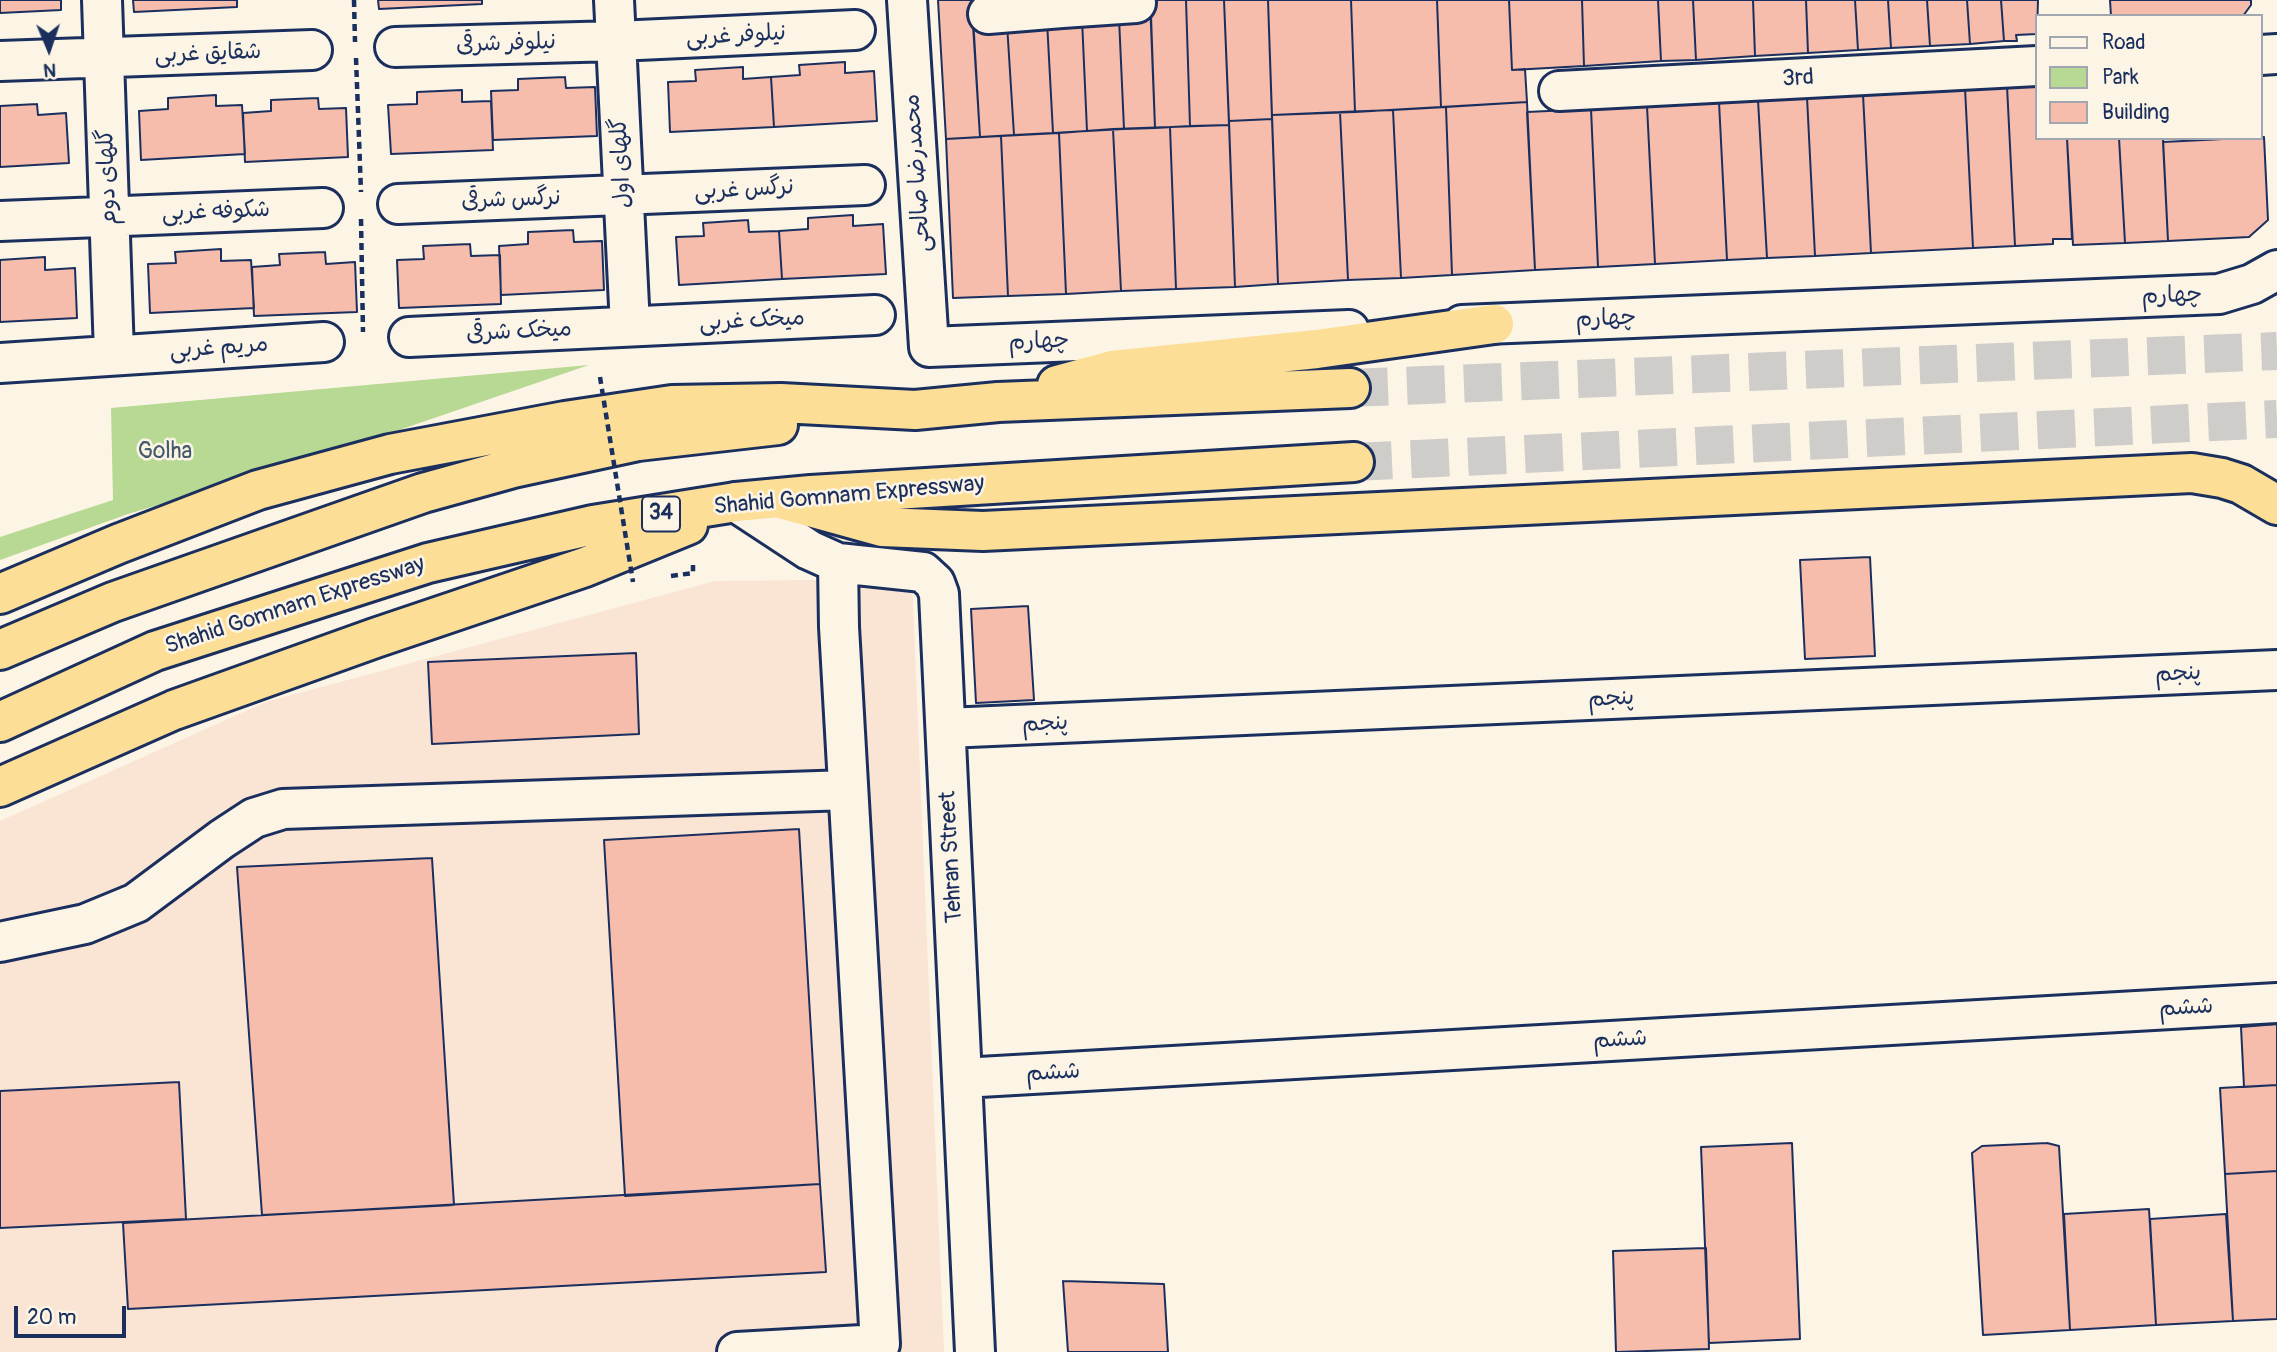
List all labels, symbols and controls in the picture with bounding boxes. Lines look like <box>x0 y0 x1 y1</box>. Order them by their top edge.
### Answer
north arrow <box>14 14 84 84</box>
legend <box>2036 14 2263 140</box>
street label: نیلوفر غربی <box>685 20 787 52</box>
street label: نیلوفر شرقی <box>456 28 556 60</box>
text: Road <box>2102 29 2146 56</box>
street label: شقایق غربی <box>154 38 262 70</box>
text: N <box>43 58 57 82</box>
street label: 3rd <box>1781 64 1815 94</box>
text: Park <box>2102 64 2139 91</box>
street label: محمدرضا صالحی <box>899 93 937 253</box>
text: Building <box>2102 99 2169 126</box>
street label: گلهای اول <box>606 117 638 209</box>
street label: گلهای دوم <box>93 128 123 226</box>
street label: نرگس غربی <box>694 174 794 206</box>
street label: نرگس شرقی <box>461 184 561 216</box>
street label: شکوفه غربی <box>161 196 271 228</box>
street label: چهارم <box>2141 281 2203 311</box>
street label: میخک غربی <box>698 304 806 338</box>
street label: چهارم <box>1575 304 1637 334</box>
street label: میخک شرقی <box>465 315 573 349</box>
street label: چهارم <box>1008 327 1070 357</box>
street label: مریم غربی <box>169 331 269 365</box>
park label: Golha <box>138 438 192 466</box>
street label: Shahid Gomnam Expressway <box>713 470 985 522</box>
road number: 34 <box>642 496 680 532</box>
street label: Shahid Gomnam Expressway <box>162 551 428 661</box>
street label: پنجم <box>2154 659 2202 689</box>
street label: پنجم <box>1587 684 1635 714</box>
street label: پنجم <box>1021 709 1069 739</box>
street label: Tehran Street <box>935 790 969 924</box>
street label: ششم <box>2158 993 2214 1023</box>
street label: ششم <box>1592 1025 1648 1055</box>
street label: ششم <box>1025 1058 1081 1088</box>
scale bar <box>18 1292 130 1336</box>
text: 20 m <box>27 1304 76 1331</box>

